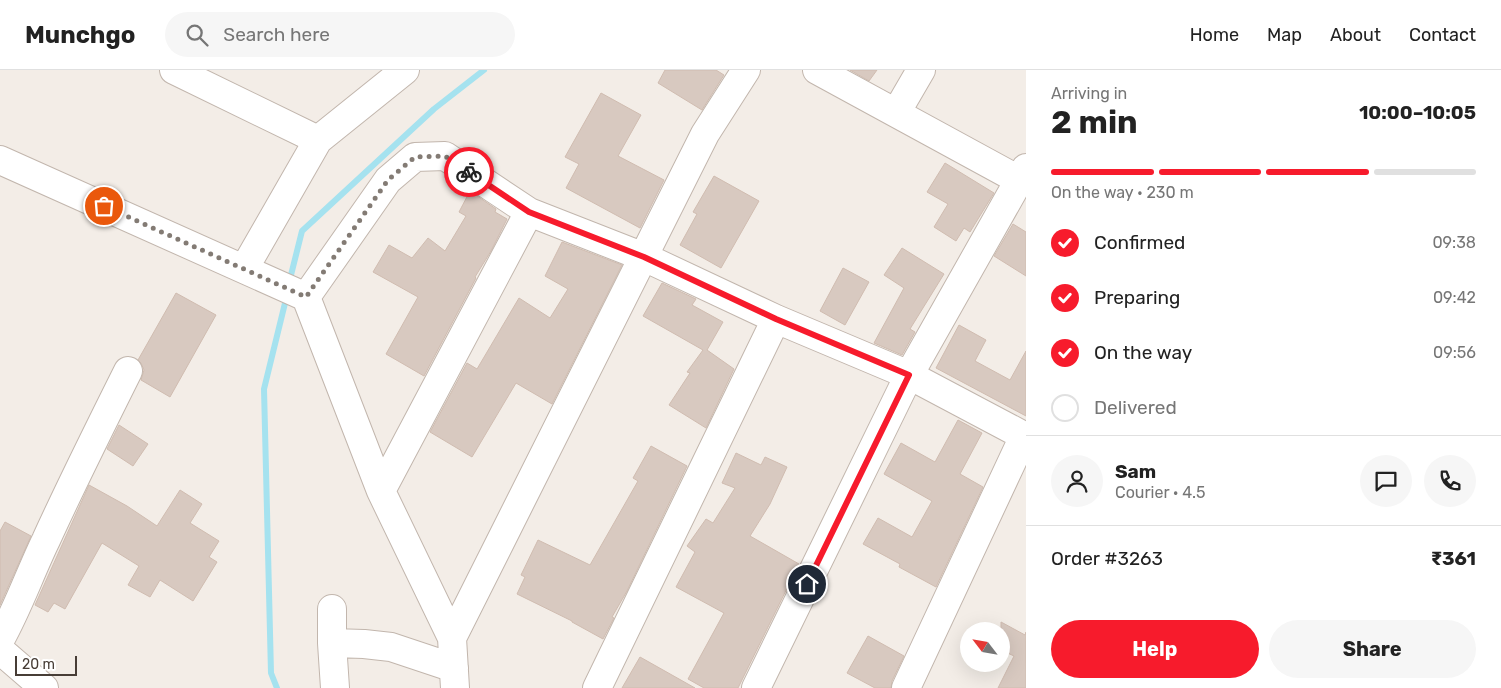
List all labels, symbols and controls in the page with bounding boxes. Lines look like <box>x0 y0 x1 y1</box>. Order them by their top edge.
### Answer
search box <box>165 12 515 57</box>
text: Munchgo <box>25 21 135 49</box>
icon: search <box>183 21 211 49</box>
text: Search here <box>223 23 330 46</box>
text: Home <box>1190 24 1239 46</box>
text: Map <box>1267 24 1302 46</box>
text: About <box>1330 24 1381 46</box>
text: Contact <box>1409 24 1476 46</box>
text: Arriving in <box>1051 84 1127 103</box>
text: 10:00–10:05 <box>1359 101 1476 124</box>
text: 2 min <box>1051 103 1138 141</box>
courier <box>444 147 494 197</box>
icon: bike <box>455 158 483 186</box>
text: On the way · 230 m <box>1051 183 1194 202</box>
pin <box>83 185 125 227</box>
icon: bag <box>90 192 118 220</box>
icon: check <box>1051 229 1079 257</box>
text: Confirmed <box>1094 231 1185 254</box>
text: 09:38 <box>1432 233 1476 252</box>
icon: check <box>1051 284 1079 312</box>
text: Preparing <box>1094 286 1180 309</box>
text: 09:42 <box>1433 288 1476 307</box>
icon: check <box>1051 339 1079 367</box>
text: On the way <box>1094 341 1192 364</box>
text: 09:56 <box>1433 343 1476 362</box>
text: Delivered <box>1094 396 1177 419</box>
button: person <box>1051 455 1103 507</box>
button: chat <box>1360 455 1412 507</box>
button: phone <box>1424 455 1476 507</box>
text: Sam <box>1115 460 1156 483</box>
text: Courier · 4.5 <box>1115 483 1205 502</box>
text: Order #3263 <box>1051 547 1163 570</box>
text: ₹361 <box>1431 547 1476 570</box>
pin <box>786 563 828 605</box>
icon: home <box>793 570 821 598</box>
button: Help <box>1051 620 1259 678</box>
button: Share <box>1269 620 1476 678</box>
north arrow <box>960 622 1010 672</box>
map controls <box>960 622 1010 672</box>
scale bar <box>15 653 78 676</box>
text: 20 m <box>22 656 55 673</box>

